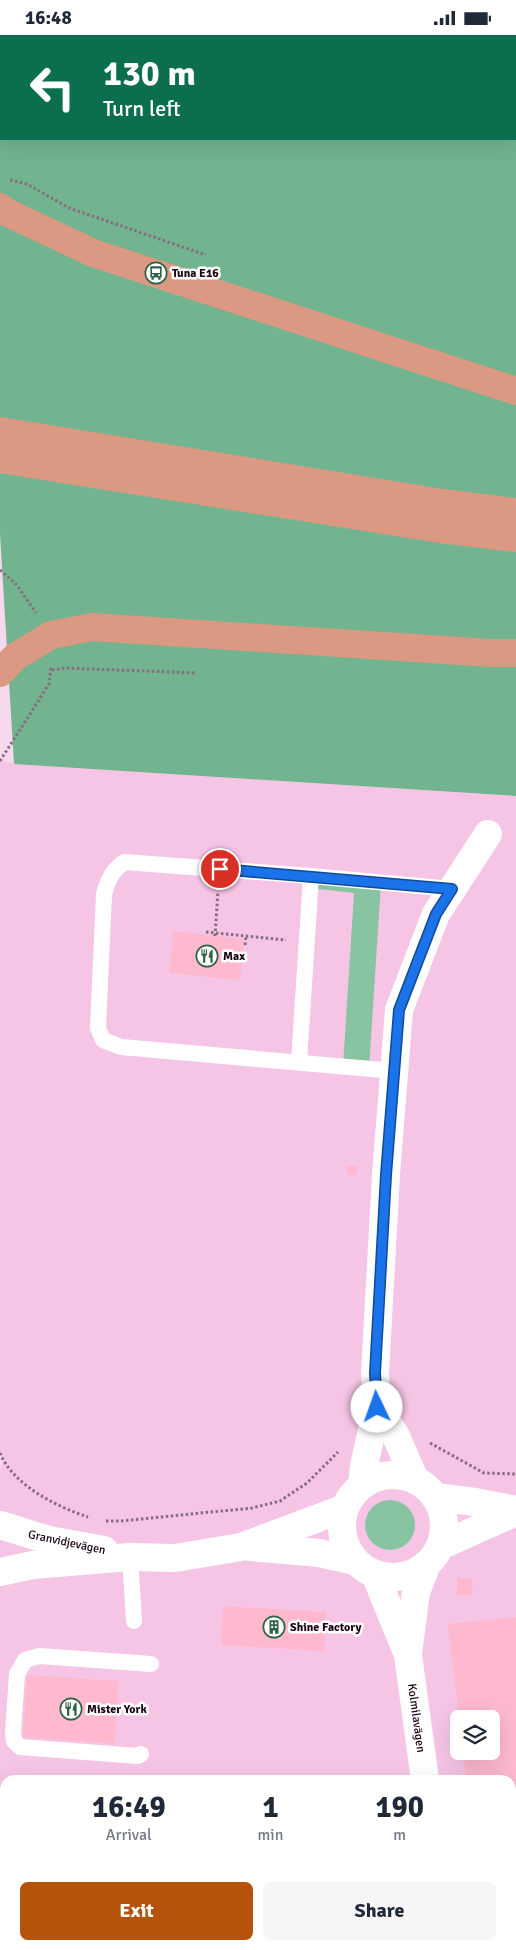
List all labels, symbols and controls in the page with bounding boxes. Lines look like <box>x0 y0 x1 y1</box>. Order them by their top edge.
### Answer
text: 16:48 <box>25 6 72 30</box>
text: 130 m <box>103 52 196 95</box>
icon: left <box>20 55 85 120</box>
text: Turn left <box>103 95 181 122</box>
bus stop icon: Tuna E16 <box>144 261 168 285</box>
place label: Tuna E16 <box>172 266 219 281</box>
pin <box>199 848 241 890</box>
icon: arrive <box>206 855 234 883</box>
restaurant icon: Max <box>195 944 219 968</box>
place label: Max <box>223 949 245 964</box>
position arrow <box>350 1380 402 1432</box>
street label: Granvidjevägen <box>27 1527 107 1558</box>
building icon: Shine Factory <box>262 1615 286 1639</box>
place label: Shine Factory <box>290 1620 362 1635</box>
street label: Kolmilavägen <box>404 1683 428 1753</box>
restaurant icon: Mister York <box>59 1697 83 1721</box>
place label: Mister York <box>87 1702 147 1717</box>
map controls <box>450 1710 500 1760</box>
button: layers <box>450 1710 500 1760</box>
text: 16:49 <box>92 1789 166 1826</box>
text: 1 <box>262 1789 279 1826</box>
text: 190 <box>375 1789 424 1826</box>
text: Arrival <box>106 1825 152 1845</box>
text: min <box>258 1825 283 1845</box>
text: m <box>393 1825 406 1845</box>
button: Exit <box>20 1882 253 1940</box>
button: Share <box>263 1882 496 1940</box>

